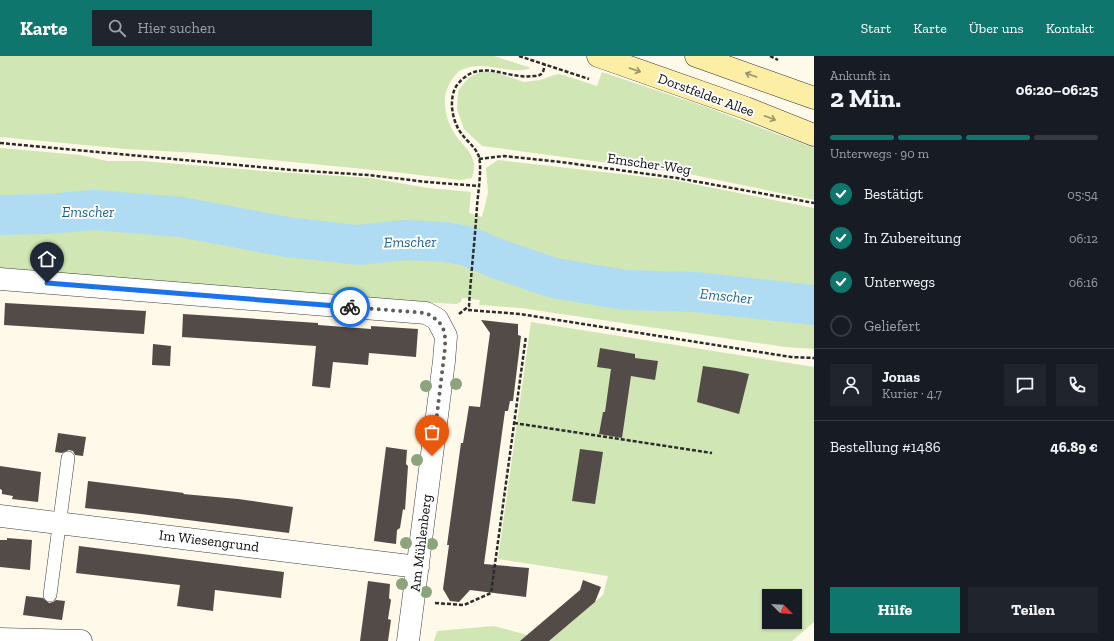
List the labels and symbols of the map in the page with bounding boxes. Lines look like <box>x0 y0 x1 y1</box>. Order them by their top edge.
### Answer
one-way arrow <box>628 66 640 74</box>
street label: Dorstfelder Allee <box>655 70 757 120</box>
one-way arrow <box>745 70 757 78</box>
one-way arrow <box>764 114 776 122</box>
street label: Emscher-Weg <box>606 150 692 178</box>
water label: Emscher <box>62 203 115 221</box>
water label: Emscher <box>384 233 437 251</box>
pin <box>30 242 64 283</box>
water label: Emscher <box>699 284 754 308</box>
courier <box>330 287 370 327</box>
pin <box>415 415 449 456</box>
street label: Am Mühlenberg <box>407 493 435 593</box>
street label: Im Wiesengrund <box>158 526 260 556</box>
north arrow <box>762 589 802 629</box>

